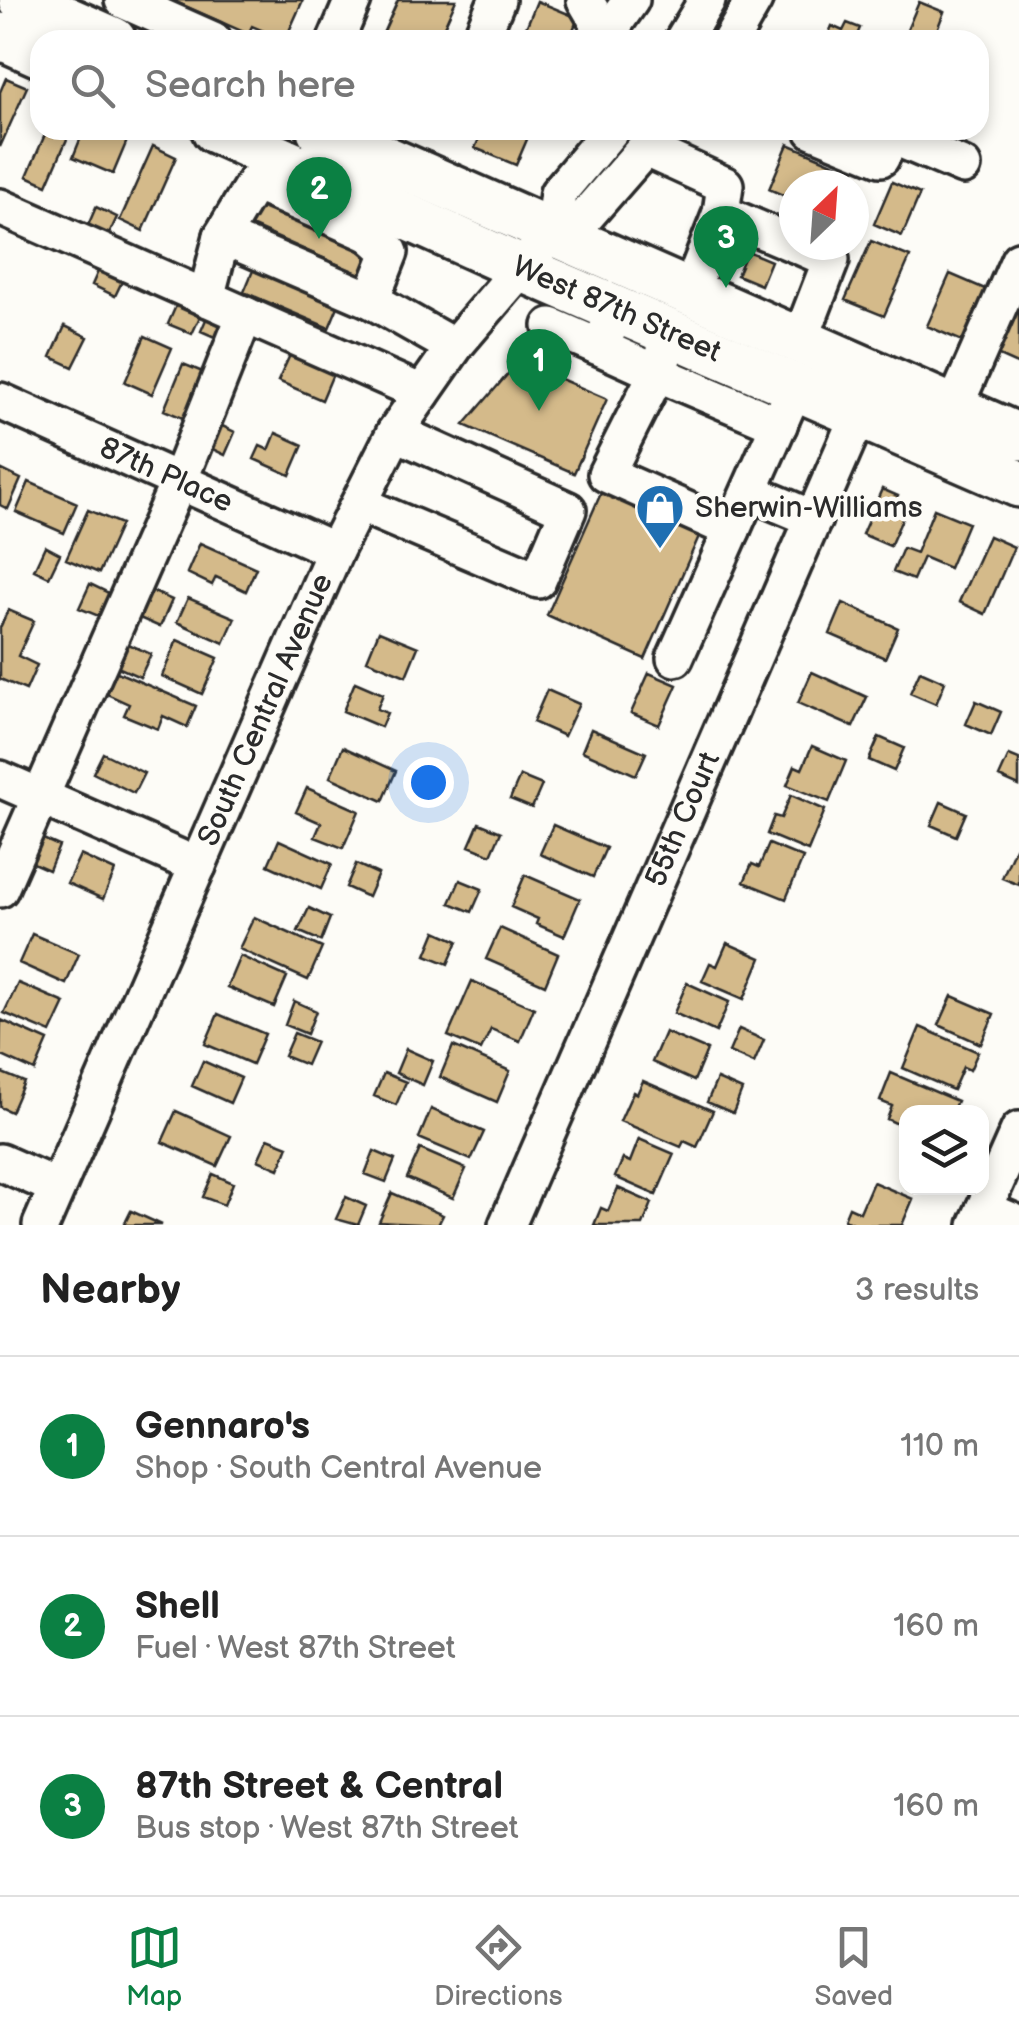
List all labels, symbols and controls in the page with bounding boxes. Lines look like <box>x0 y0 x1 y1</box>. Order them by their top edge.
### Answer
search box <box>30 30 989 140</box>
icon: search <box>65 58 120 113</box>
text: Search here <box>145 63 356 108</box>
pin: 2 <box>286 156 352 239</box>
north arrow <box>779 170 869 260</box>
pin: 3 <box>694 206 758 288</box>
street label: West 87th Street <box>507 249 726 371</box>
pin: 1 <box>506 328 572 411</box>
street label: 87th Place <box>94 430 238 521</box>
shop icon: Sherwin-Williams <box>634 482 686 550</box>
place label: Sherwin-Williams <box>695 490 923 526</box>
street label: South Central Avenue <box>191 568 341 852</box>
street label: 55th Court <box>638 747 728 893</box>
your location <box>403 757 454 808</box>
map controls <box>899 1105 989 1195</box>
button: layers <box>899 1105 989 1195</box>
text: Nearby <box>40 1265 180 1316</box>
text: 3 results <box>855 1271 979 1310</box>
text: Gennaro's <box>135 1404 310 1449</box>
text: 1 <box>66 1427 79 1466</box>
text: 110 m <box>900 1427 979 1466</box>
text: Shop · South Central Avenue <box>135 1449 542 1488</box>
text: Shell <box>135 1584 220 1629</box>
text: 2 <box>63 1607 82 1646</box>
text: 160 m <box>893 1607 979 1646</box>
text: Fuel · West 87th Street <box>135 1629 456 1668</box>
text: 87th Street & Central <box>135 1764 503 1809</box>
text: 3 <box>63 1787 82 1826</box>
text: 160 m <box>893 1787 979 1826</box>
text: Bus stop · West 87th Street <box>135 1809 519 1848</box>
tab: Map <box>126 1920 182 2013</box>
tab: Directions <box>434 1920 563 2013</box>
tab: Saved <box>815 1920 893 2013</box>

